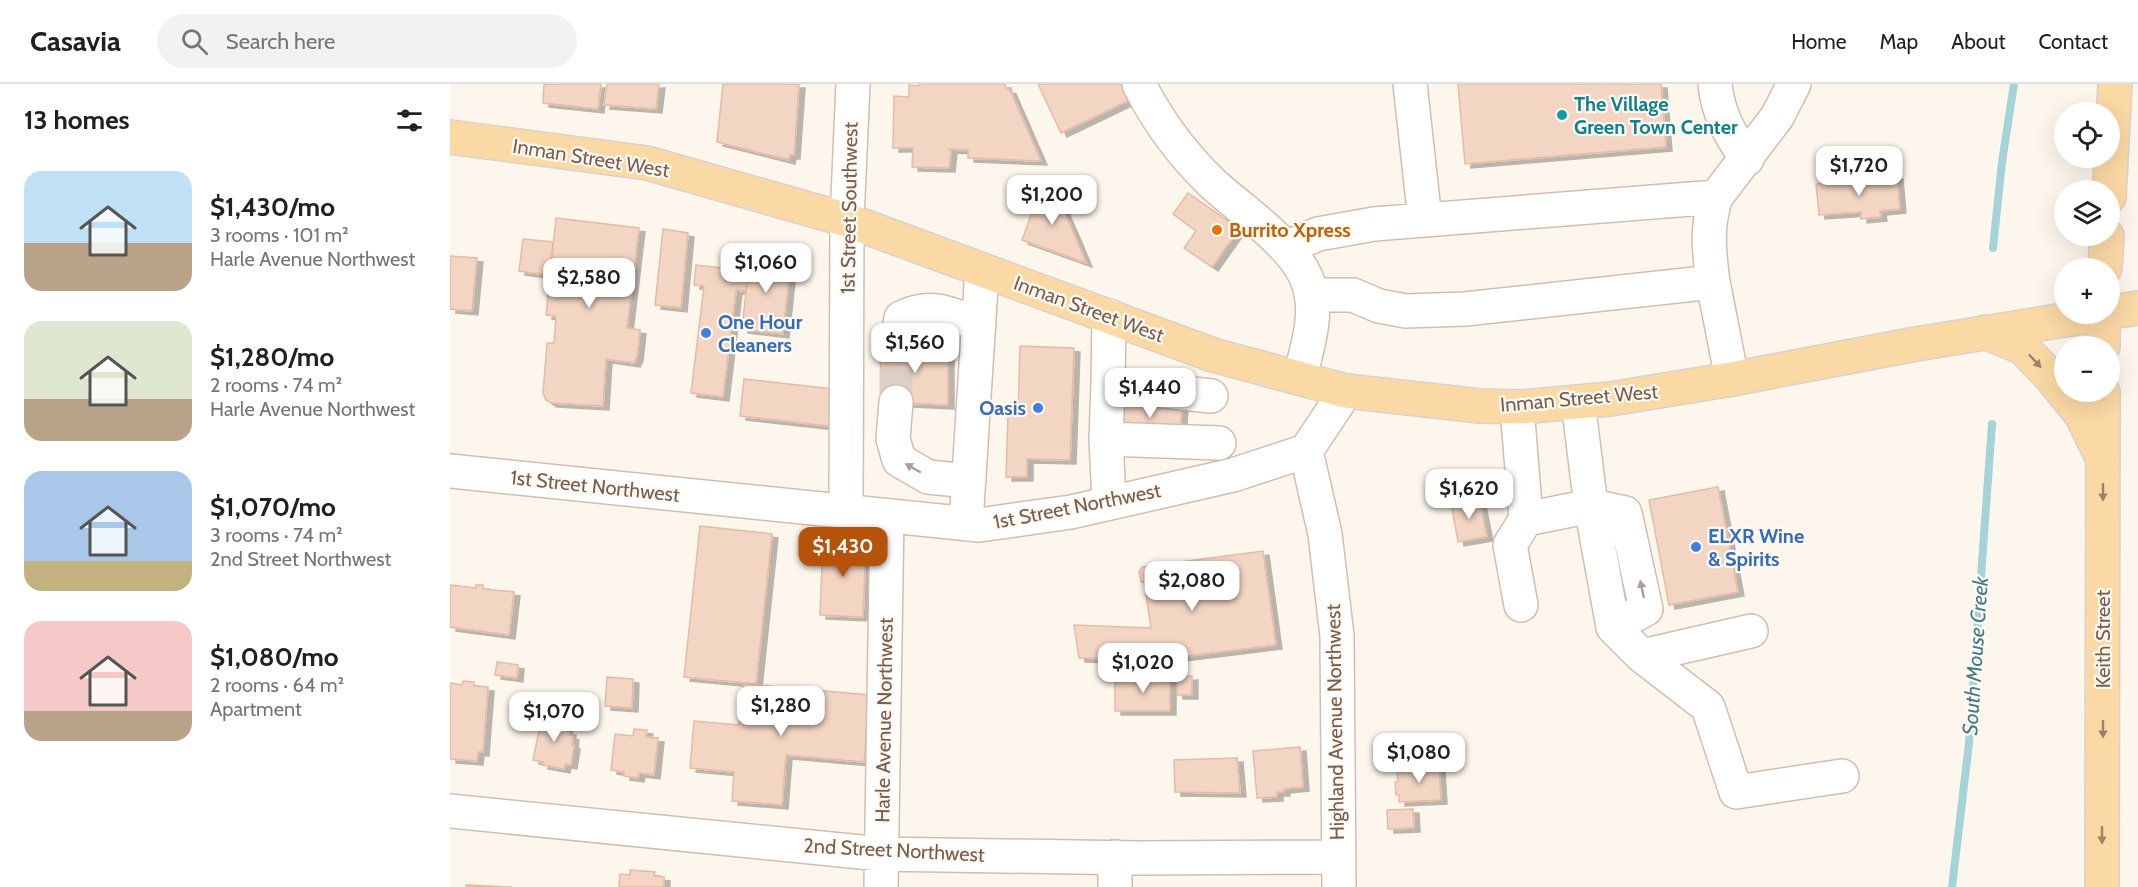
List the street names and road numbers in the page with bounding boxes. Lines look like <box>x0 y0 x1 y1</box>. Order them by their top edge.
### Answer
street label: 1st Street Southwest <box>835 121 863 294</box>
street label: Inman Street West <box>511 134 671 182</box>
street label: Inman Street West <box>1011 271 1168 347</box>
street label: Inman Street West <box>1499 379 1659 417</box>
street label: 1st Street Northwest <box>509 465 681 507</box>
street label: 1st Street Northwest <box>991 478 1163 534</box>
street label: Keith Street <box>2091 589 2115 688</box>
street label: Highland Avenue Northwest <box>1321 603 1349 840</box>
street label: Harle Avenue Northwest <box>870 617 898 823</box>
street label: 2nd Street Northwest <box>803 833 985 867</box>

